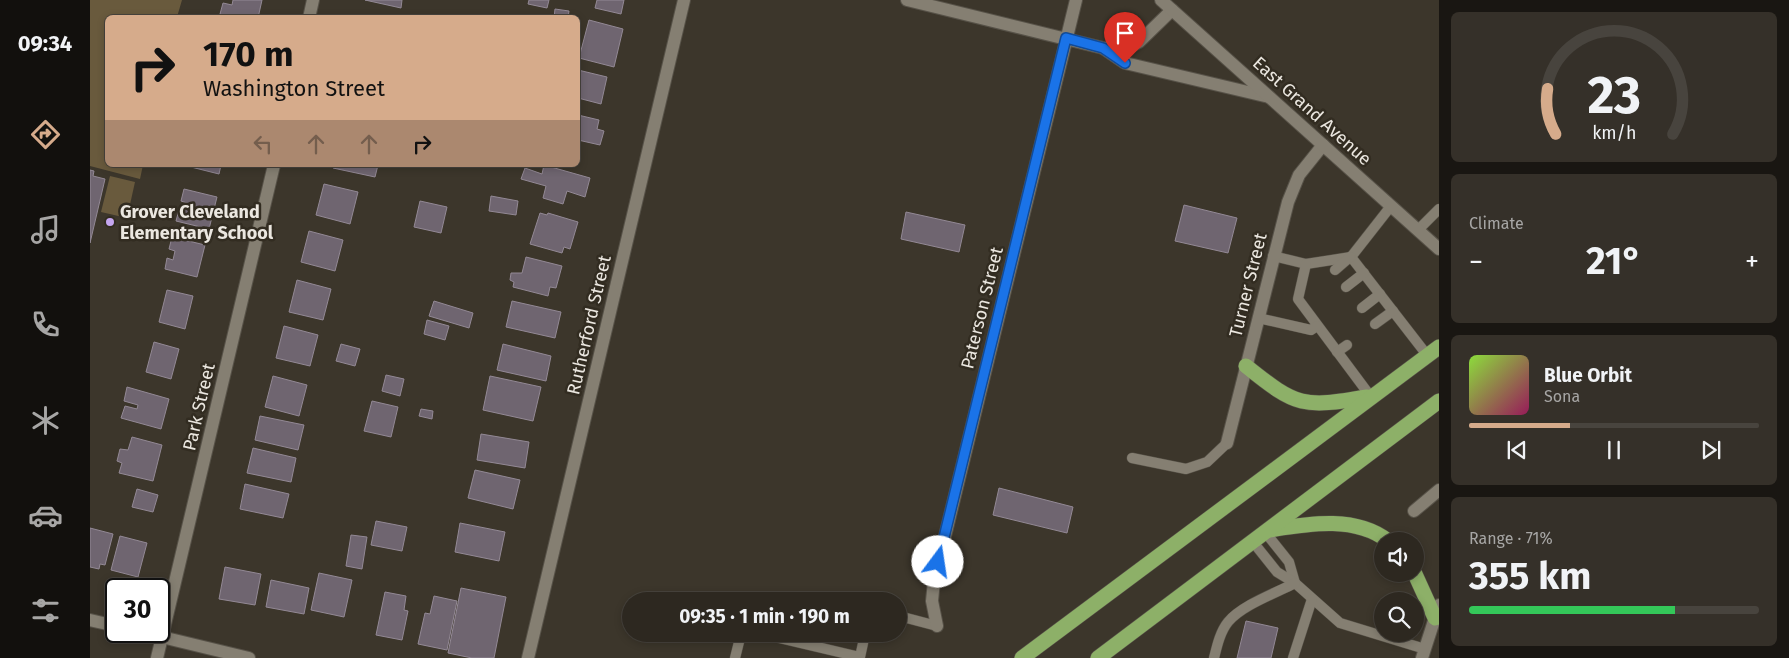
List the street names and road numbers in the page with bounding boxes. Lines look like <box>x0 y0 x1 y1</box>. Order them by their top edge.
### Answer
street label: East Grand Avenue <box>1248 52 1376 170</box>
street label: Turner Street <box>1224 230 1272 340</box>
street label: Paterson Street <box>956 244 1008 371</box>
street label: Rutherford Street <box>562 253 616 397</box>
street label: Park Street <box>178 361 220 453</box>

